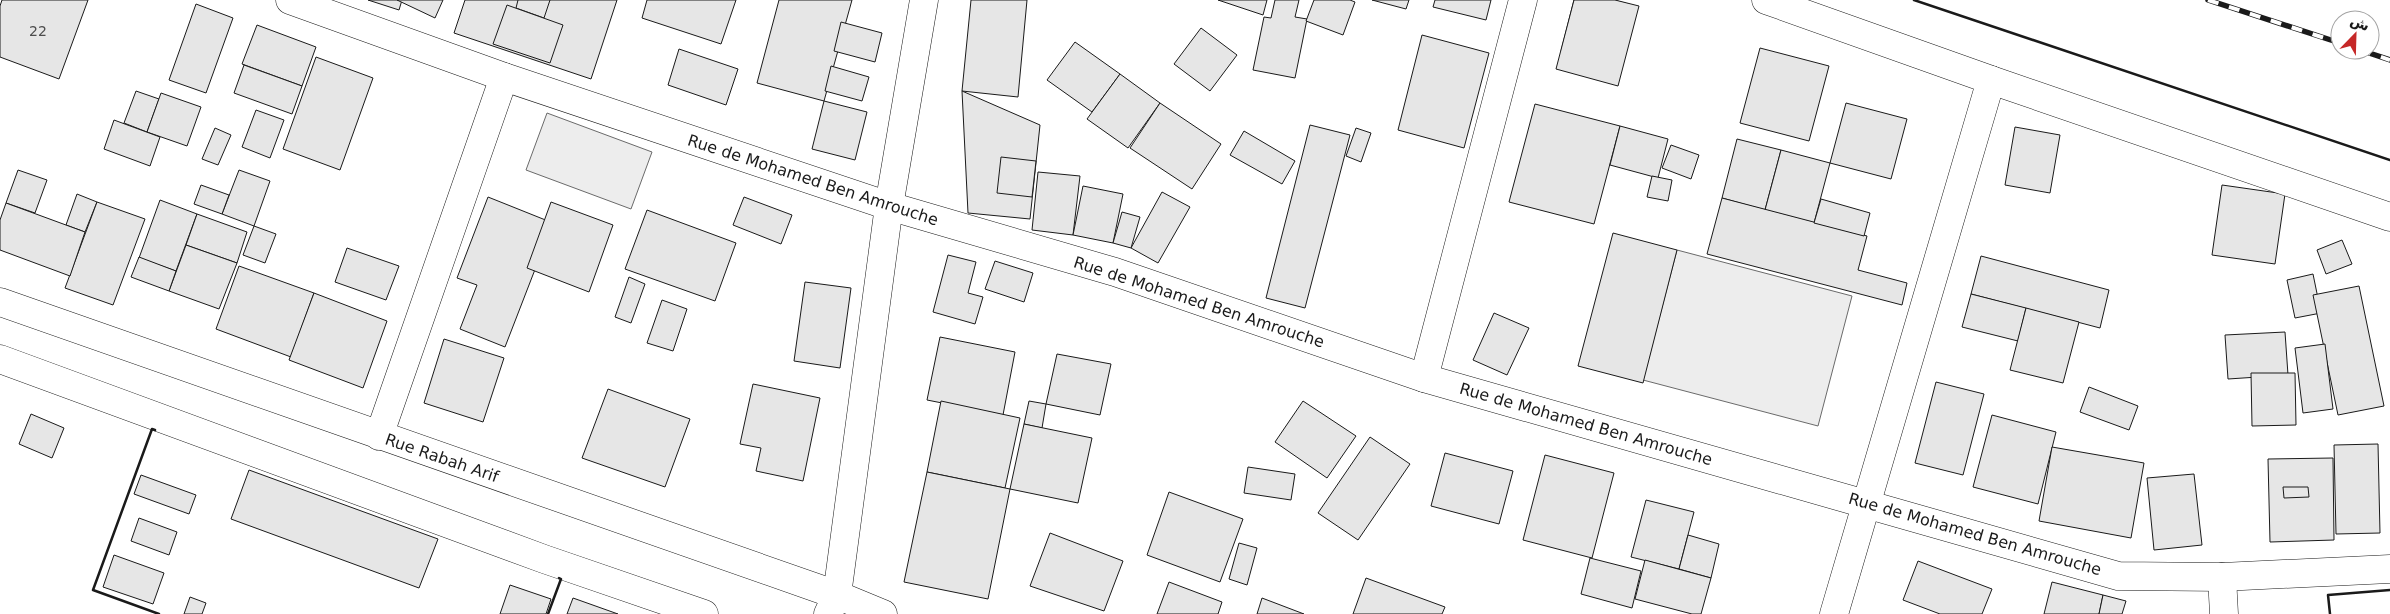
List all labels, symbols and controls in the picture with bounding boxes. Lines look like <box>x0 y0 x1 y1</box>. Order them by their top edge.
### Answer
north arrow <box>2330 10 2380 60</box>
text: ش <box>2348 12 2372 34</box>
house number: 22 <box>29 23 47 39</box>
street label: Rue de Mohamed Ben Amrouche <box>685 130 941 230</box>
street label: Rue de Mohamed Ben Amrouche <box>1071 252 1327 352</box>
street label: Rue de Mohamed Ben Amrouche <box>1457 379 1715 469</box>
street label: Rue Rabah Arif <box>383 430 502 486</box>
street label: Rue de Mohamed Ben Amrouche <box>1846 489 2104 579</box>

